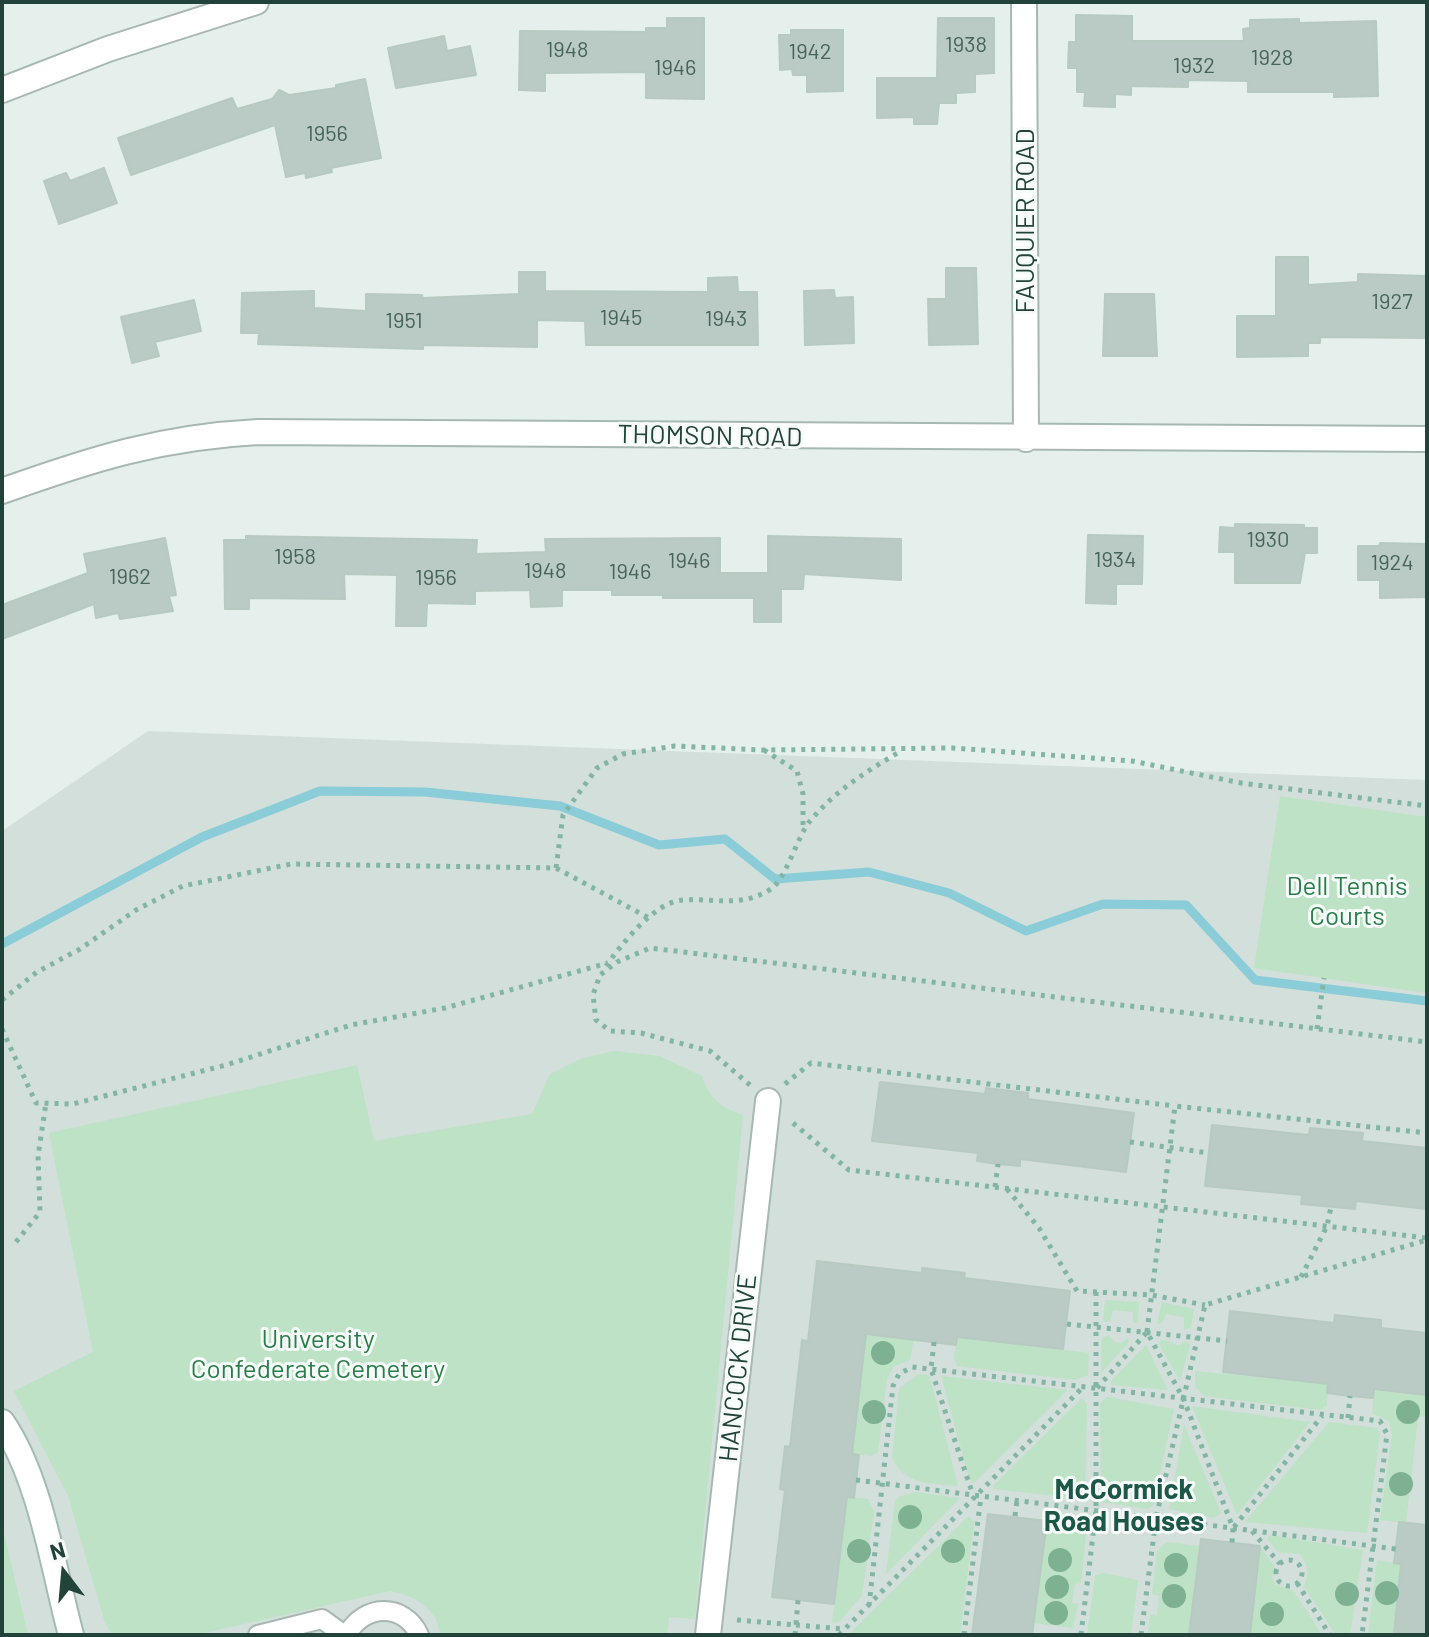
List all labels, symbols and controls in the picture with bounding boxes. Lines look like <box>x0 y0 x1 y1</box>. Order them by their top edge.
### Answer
house number: 1938 <box>945 32 987 58</box>
house number: 1948 <box>546 37 588 63</box>
house number: 1942 <box>788 39 832 65</box>
house number: 1928 <box>1251 45 1293 71</box>
house number: 1932 <box>1173 53 1215 79</box>
house number: 1946 <box>654 55 696 81</box>
house number: 1956 <box>306 121 348 147</box>
street label: FAUQUIER ROAD <box>1009 129 1041 313</box>
house number: 1927 <box>1371 289 1413 315</box>
house number: 1945 <box>600 305 642 331</box>
house number: 1943 <box>705 306 747 332</box>
house number: 1951 <box>385 308 423 334</box>
street label: THOMSON ROAD <box>617 419 803 453</box>
house number: 1930 <box>1247 527 1289 553</box>
house number: 1958 <box>274 544 316 570</box>
house number: 1934 <box>1094 547 1136 573</box>
house number: 1946 <box>668 548 710 574</box>
house number: 1924 <box>1370 550 1414 576</box>
house number: 1948 <box>524 558 566 584</box>
house number: 1946 <box>609 559 651 585</box>
house number: 1962 <box>109 564 151 590</box>
house number: 1956 <box>415 565 457 591</box>
park label: Dell Tennis Courts <box>1286 870 1408 932</box>
street label: HANCOCK DRIVE <box>713 1273 763 1463</box>
park label: University Confederate Cemetery <box>191 1323 445 1384</box>
district label: McCormick Road Houses <box>1044 1473 1204 1539</box>
north arrow <box>24 1533 104 1613</box>
text: N <box>47 1535 68 1564</box>

